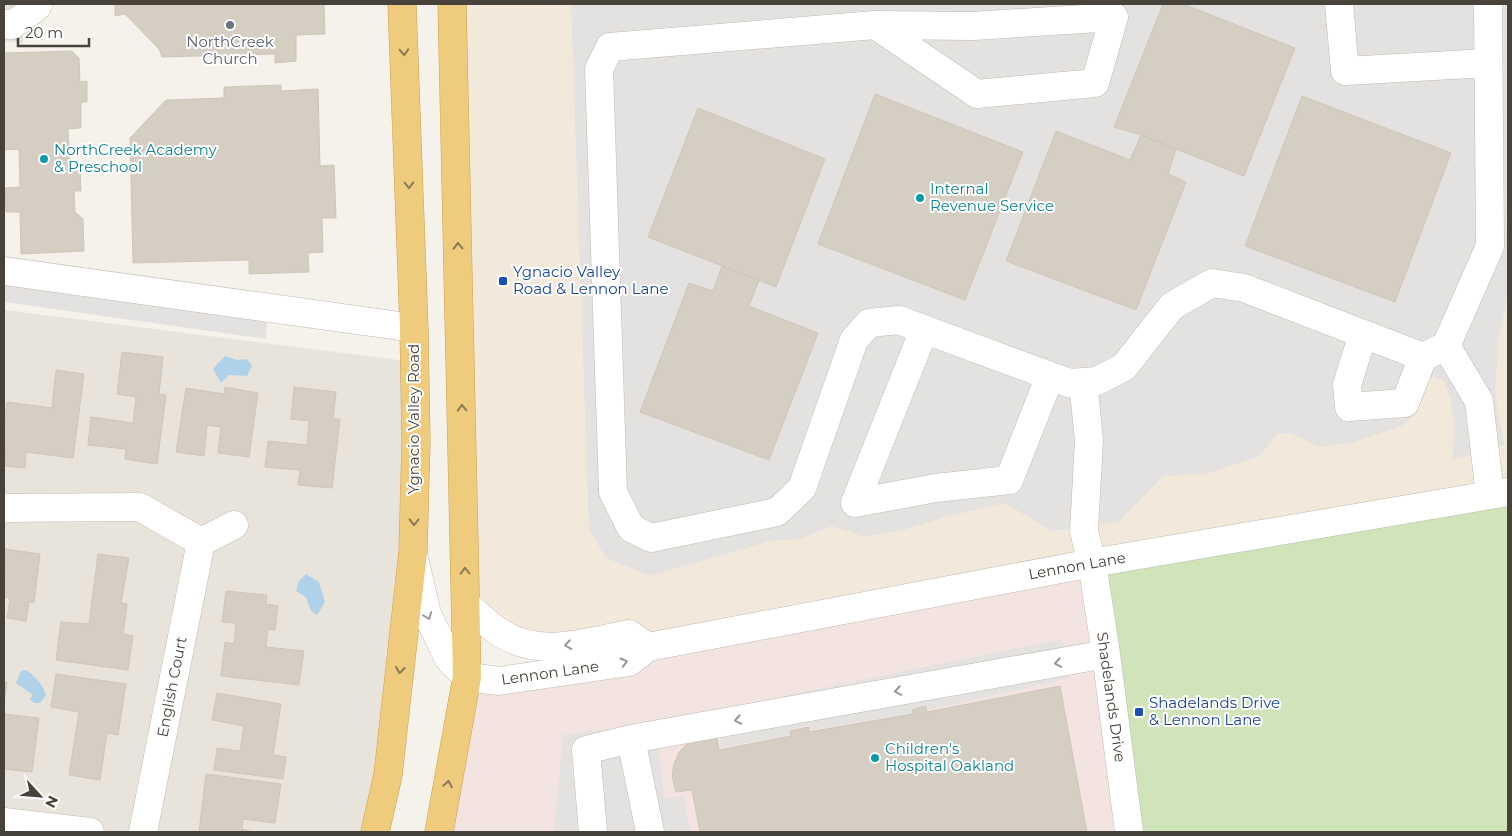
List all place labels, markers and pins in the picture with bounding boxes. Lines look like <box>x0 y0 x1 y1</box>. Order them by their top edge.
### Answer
marker: NorthCreek Church <box>224 19 236 31</box>
place label: NorthCreek Church <box>186 32 274 68</box>
place label: NorthCreek Academy & Preschool <box>54 140 217 176</box>
marker: NorthCreek Academy & Preschool <box>38 153 50 165</box>
place label: Internal Revenue Service <box>930 179 1054 215</box>
marker: Internal Revenue Service <box>914 192 926 204</box>
place label: Ygnacio Valley Road & Lennon Lane <box>513 262 669 298</box>
marker: Ygnacio Valley Road & Lennon Lane <box>497 275 509 287</box>
place label: Shadelands Drive & Lennon Lane <box>1149 693 1280 729</box>
marker: Shadelands Drive & Lennon Lane <box>1133 706 1145 718</box>
place label: Children's Hospital Oakland <box>885 739 1014 775</box>
marker: Children's Hospital Oakland <box>869 752 881 764</box>

